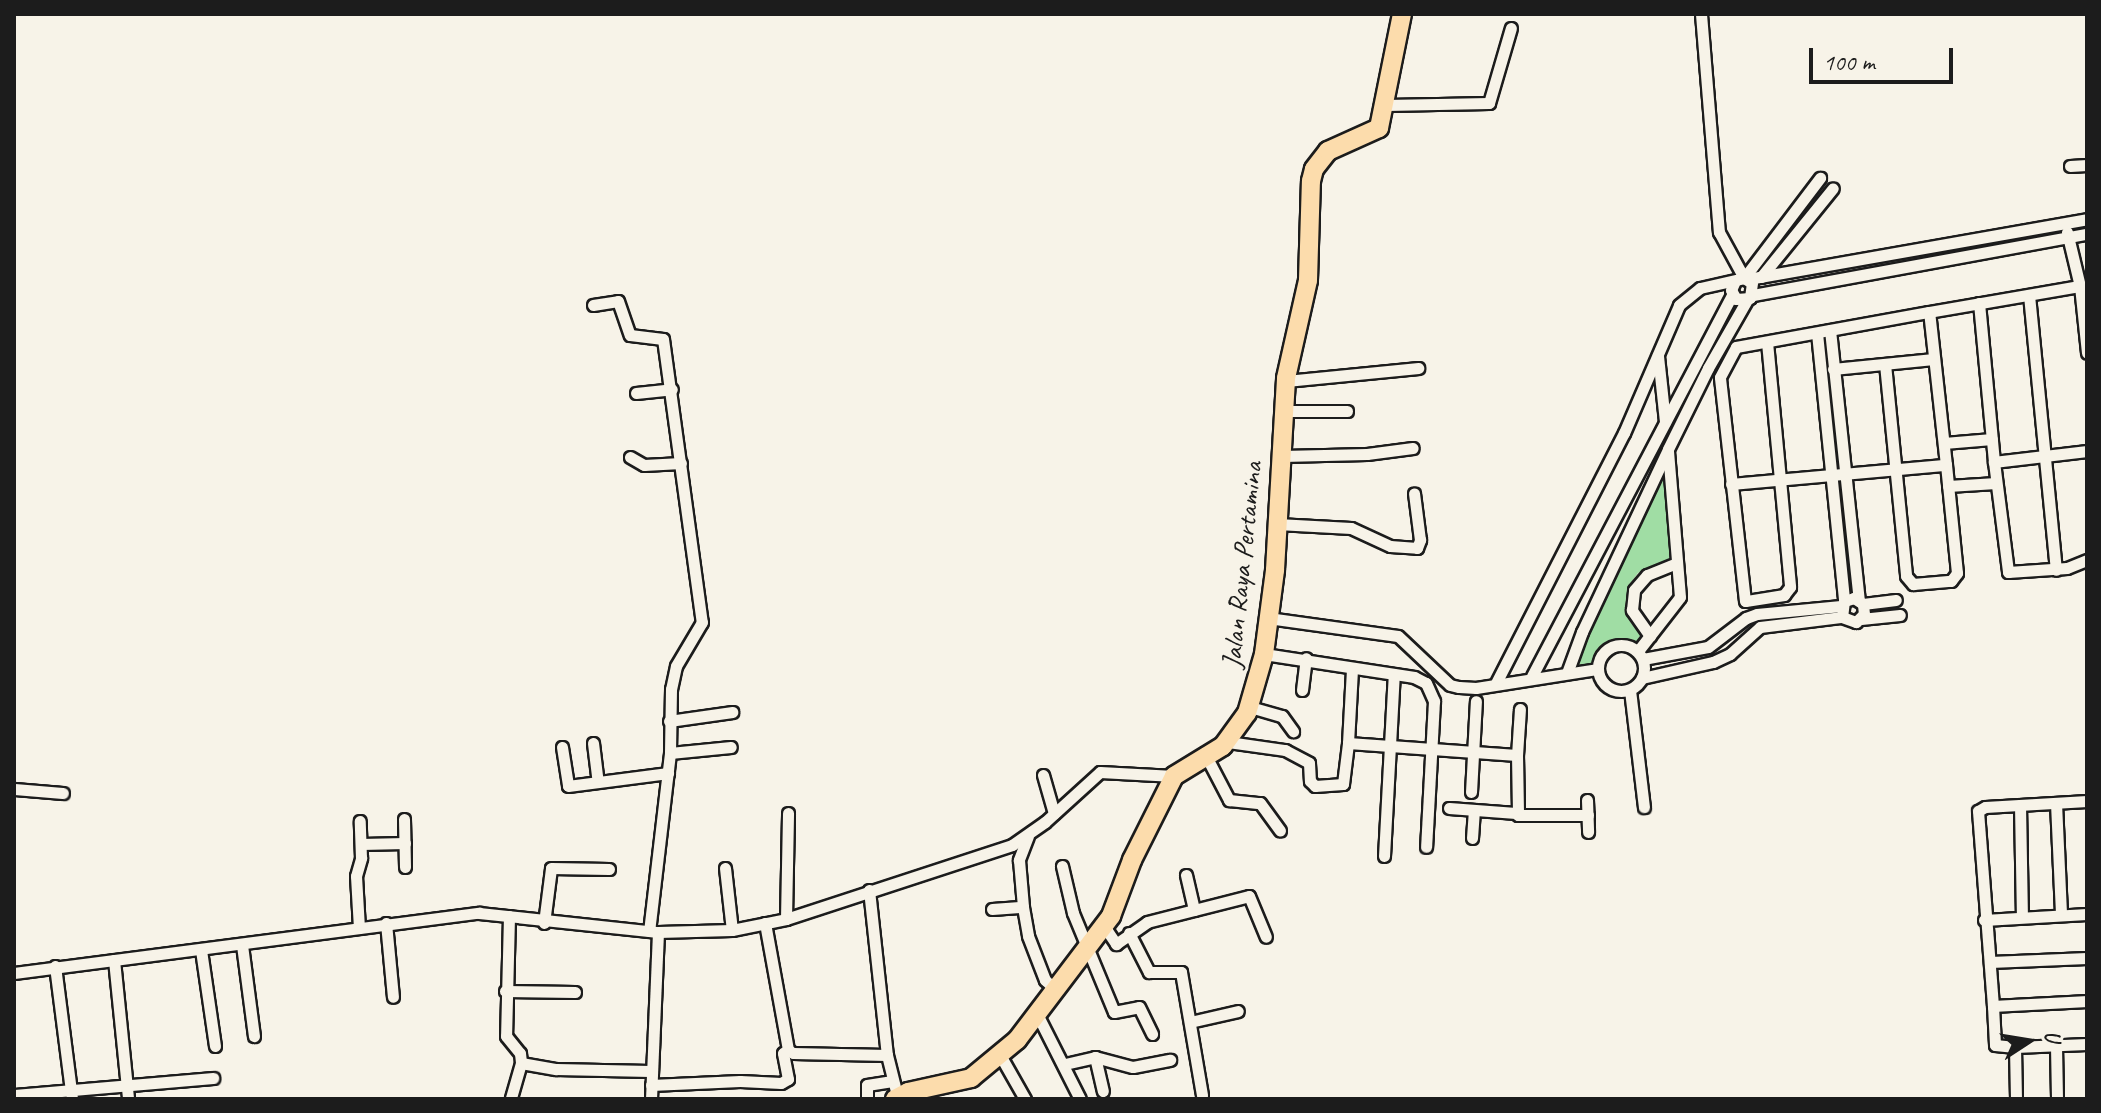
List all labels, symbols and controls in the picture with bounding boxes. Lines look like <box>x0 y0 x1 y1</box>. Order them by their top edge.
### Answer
scale bar <box>1813 32 1957 82</box>
text: 100 m <box>1823 47 1875 77</box>
street label: Jalan Raya Pertamina <box>1214 460 1270 670</box>
north arrow <box>1989 1001 2069 1081</box>
text: U <box>2038 1028 2067 1044</box>

